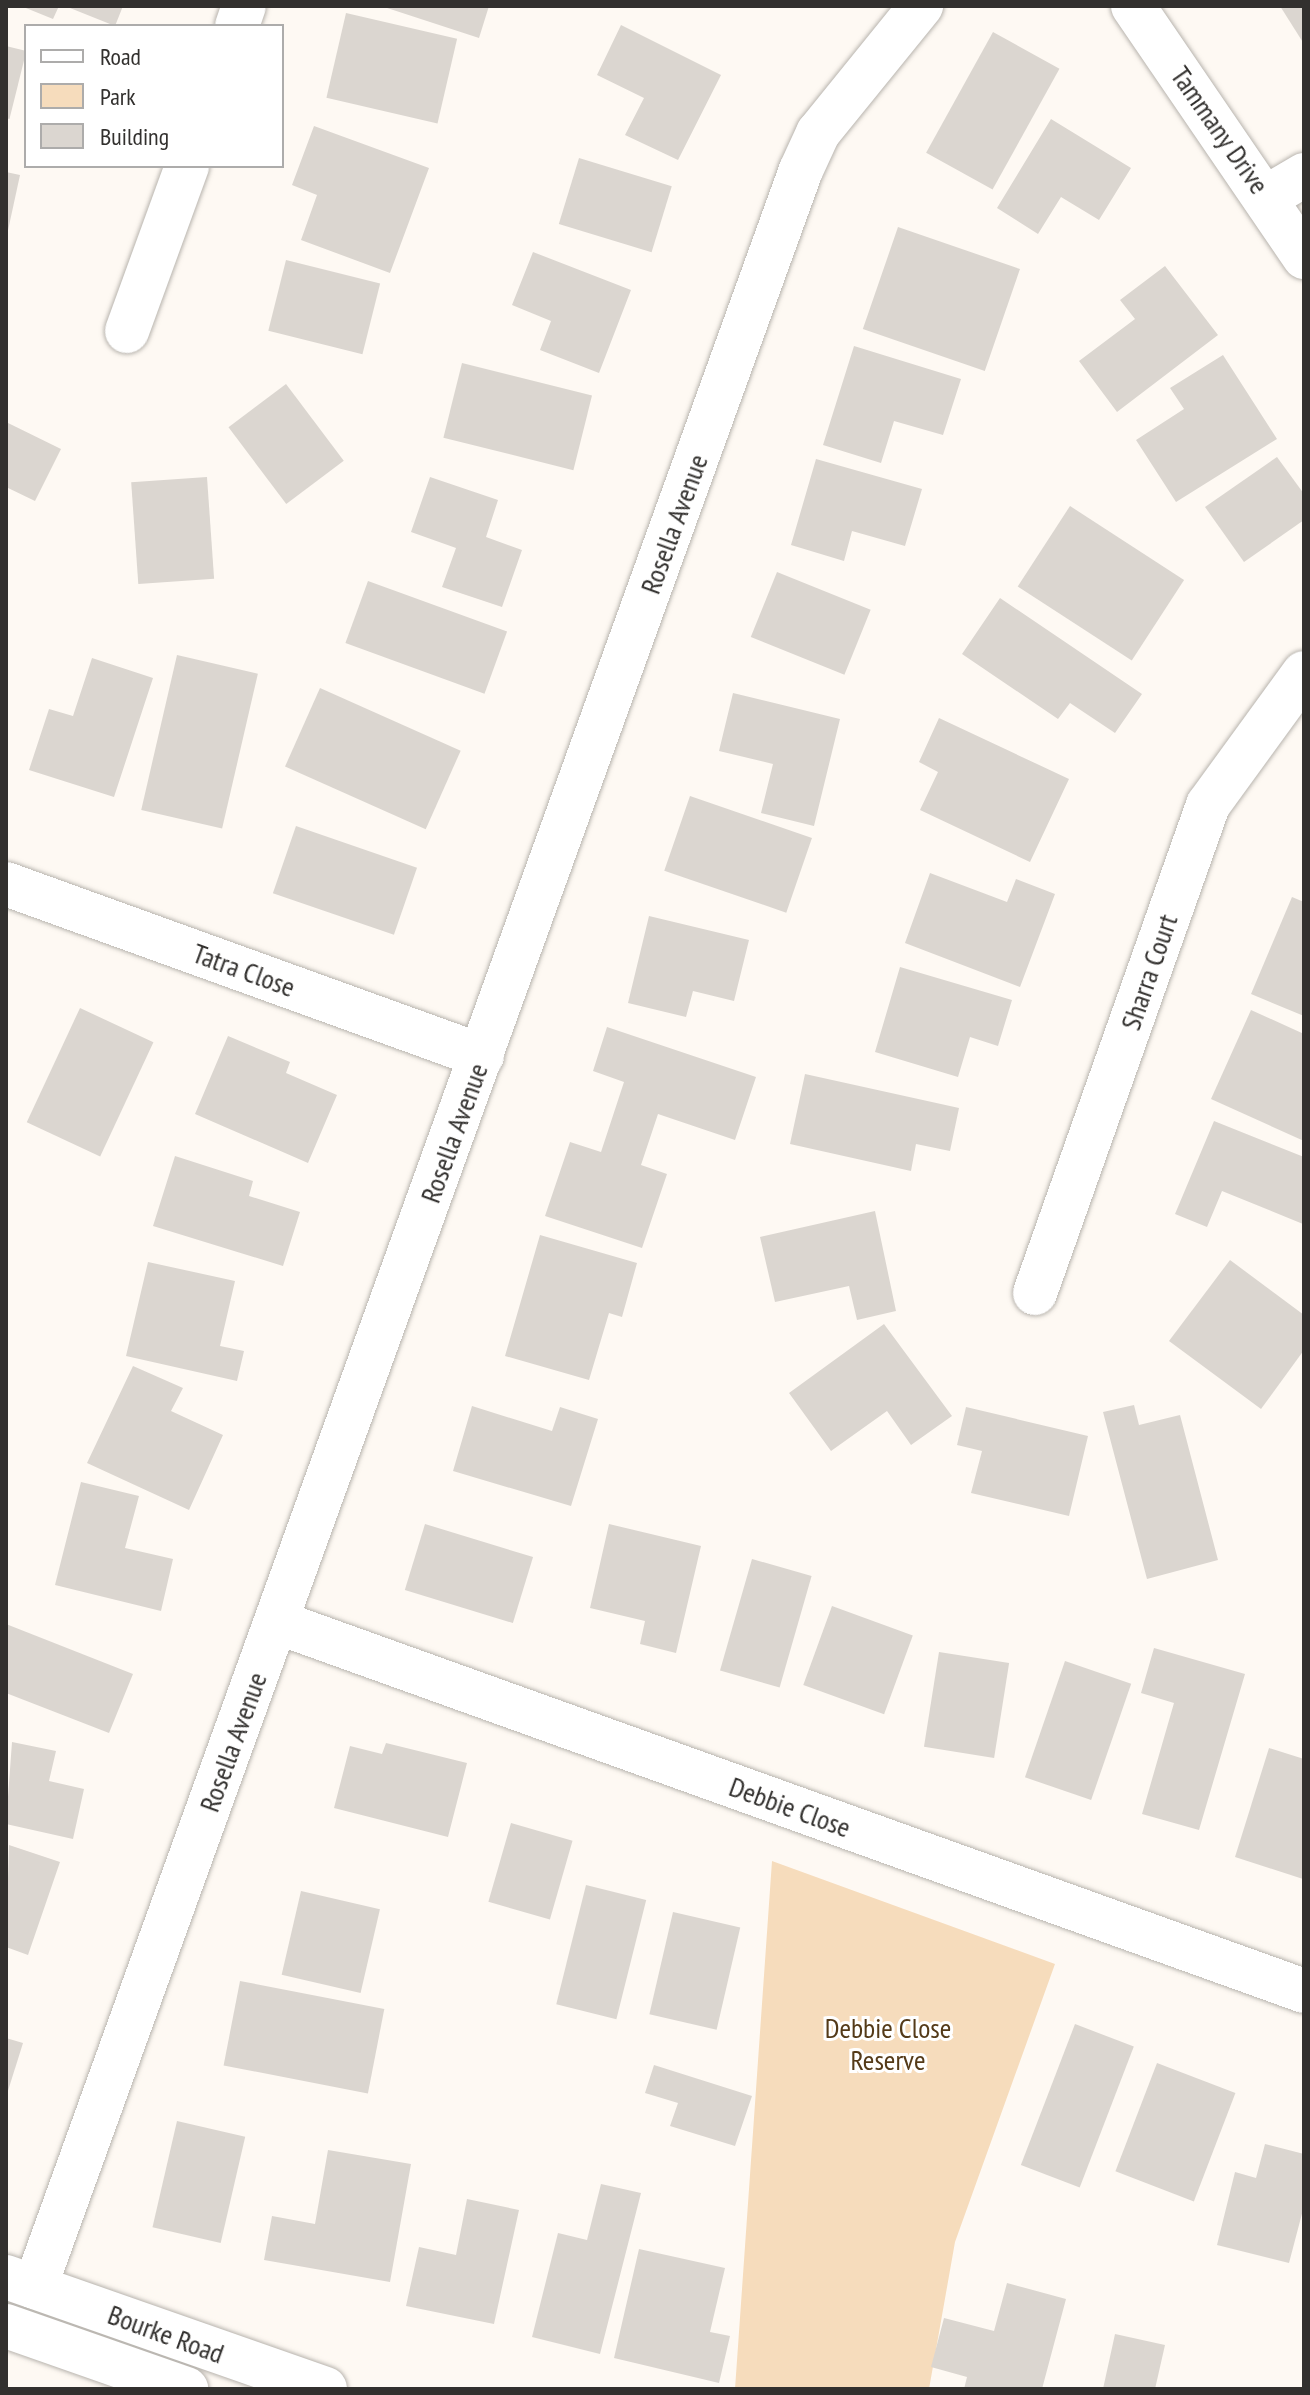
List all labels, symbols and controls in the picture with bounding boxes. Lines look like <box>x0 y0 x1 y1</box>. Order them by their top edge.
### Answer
legend <box>24 24 284 168</box>
text: Road <box>100 41 141 72</box>
street label: Tammany Drive <box>1164 59 1276 201</box>
text: Park <box>100 81 136 112</box>
text: Building <box>100 121 169 152</box>
street label: Rosella Avenue <box>633 449 715 599</box>
street label: Sharra Court <box>1114 910 1184 1034</box>
street label: Tatra Close <box>188 936 300 1004</box>
street label: Rosella Avenue <box>413 1058 495 1208</box>
street label: Rosella Avenue <box>192 1667 274 1817</box>
street label: Debbie Close <box>725 1770 855 1844</box>
park label: Debbie Close Reserve <box>825 2011 951 2077</box>
street label: Bourke Road <box>103 2298 229 2370</box>

